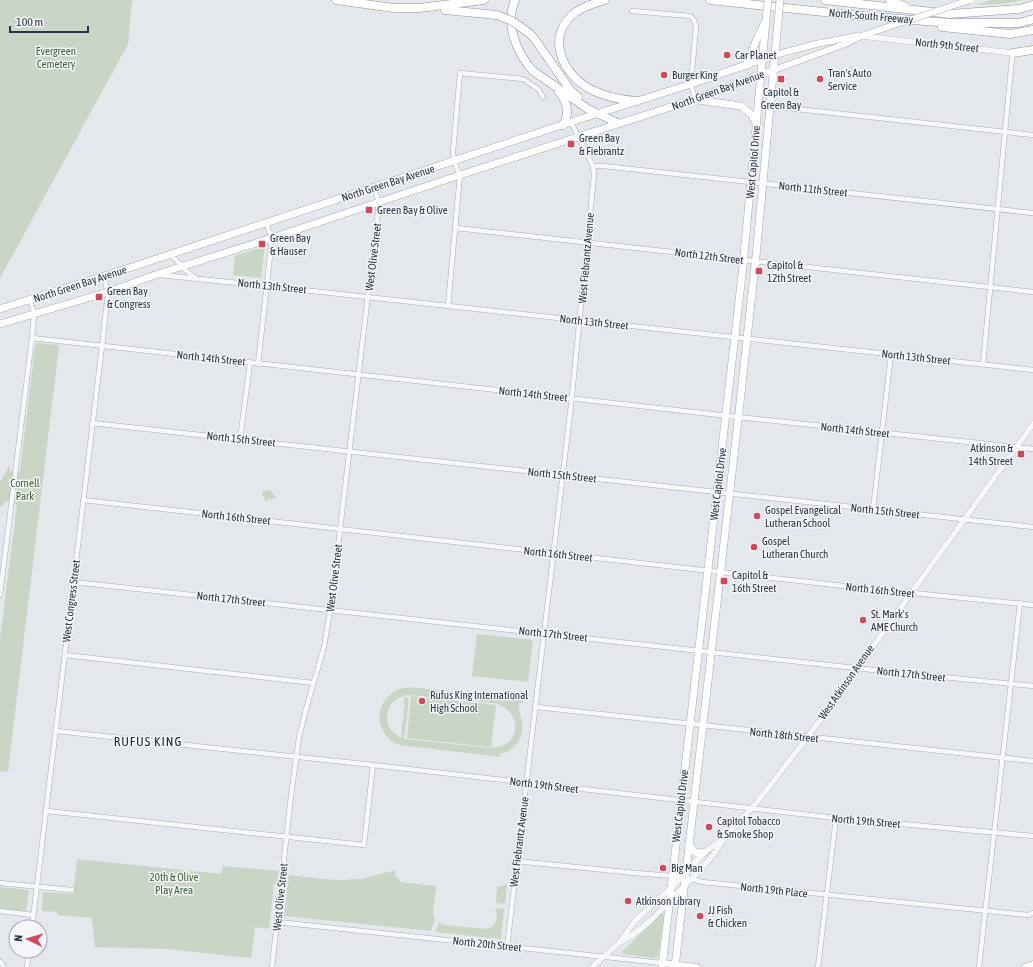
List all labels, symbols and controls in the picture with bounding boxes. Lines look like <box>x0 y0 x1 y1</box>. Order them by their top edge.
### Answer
street label: North-South Freeway <box>828 6 914 26</box>
scale bar <box>10 8 88 34</box>
text: 100 m <box>16 15 43 29</box>
street label: North 9th Street <box>914 36 980 54</box>
park label: Evergreen Cemetery <box>36 45 76 70</box>
place label: Car Planet <box>735 49 777 61</box>
marker: Car Planet <box>722 50 732 60</box>
place label: Tran's Auto Service <box>828 67 872 92</box>
street label: North Green Bay Avenue <box>670 68 766 112</box>
place label: Burger King <box>672 69 718 81</box>
marker: Burger King <box>659 70 669 80</box>
marker: Capitol & Green Bay <box>776 74 786 84</box>
marker: Tran's Auto Service <box>815 74 825 84</box>
place label: Capitol & Green Bay <box>761 86 802 111</box>
street label: West Capitol Drive <box>744 125 762 199</box>
place label: Green Bay & Fiebrantz <box>579 132 624 157</box>
marker: Green Bay & Fiebrantz <box>566 139 576 149</box>
street label: North Green Bay Avenue <box>340 162 436 204</box>
street label: North 11th Street <box>778 179 848 199</box>
place label: Green Bay & Olive <box>377 204 448 216</box>
marker: Green Bay & Olive <box>364 205 374 215</box>
street label: West Fiebrantz Avenue <box>576 212 596 304</box>
street label: West Olive Street <box>363 222 383 292</box>
place label: Green Bay & Hauser <box>270 232 311 257</box>
marker: Green Bay & Hauser <box>257 239 267 249</box>
street label: North 12th Street <box>674 246 744 266</box>
place label: Capitol & 12th Street <box>767 259 811 284</box>
street label: North Green Bay Avenue <box>32 263 128 305</box>
marker: Capitol & 12th Street <box>754 266 764 276</box>
street label: North 13th Street <box>237 276 307 296</box>
place label: Green Bay & Congress <box>107 285 151 310</box>
marker: Green Bay & Congress <box>94 292 104 302</box>
street label: North 13th Street <box>559 312 629 332</box>
street label: North 13th Street <box>881 347 951 367</box>
street label: North 14th Street <box>176 348 246 368</box>
street label: North 14th Street <box>498 384 568 404</box>
street label: North 14th Street <box>820 420 890 440</box>
street label: North 15th Street <box>206 429 276 449</box>
place label: Atkinson & 14th Street <box>969 442 1013 467</box>
street label: West Capitol Drive <box>708 447 728 521</box>
marker: Atkinson & 14th Street <box>1016 449 1026 459</box>
street label: North 15th Street <box>527 465 597 485</box>
park label: Cornell Park <box>10 477 40 502</box>
street label: North 15th Street <box>850 501 920 521</box>
place label: Gospel Evangelical Lutheran School <box>765 504 841 529</box>
street label: North 16th Street <box>201 507 271 527</box>
marker: Gospel Evangelical Lutheran School <box>752 511 762 521</box>
place label: Gospel Lutheran Church <box>762 535 828 560</box>
marker: Gospel Lutheran Church <box>749 542 759 552</box>
street label: West Olive Street <box>324 543 344 613</box>
street label: North 16th Street <box>523 544 593 564</box>
street label: West Congress Street <box>60 559 82 643</box>
place label: Capitol & 16th Street <box>732 569 776 594</box>
marker: Capitol & 16th Street <box>719 576 729 586</box>
street label: North 16th Street <box>845 580 915 600</box>
street label: North 17th Street <box>196 589 266 609</box>
place label: St. Mark's AME Church <box>871 608 918 633</box>
marker: St. Mark's AME Church <box>858 615 868 625</box>
street label: North 17th Street <box>518 624 588 644</box>
street label: West Atkinson Avenue <box>816 642 876 722</box>
street label: North 17th Street <box>876 664 946 684</box>
place label: Rufus King International High School <box>430 689 528 714</box>
marker: Rufus King International High School <box>417 696 427 706</box>
street label: North 18th Street <box>749 725 819 745</box>
district label: RUFUS KING <box>114 734 182 749</box>
street label: West Capitol Drive <box>670 769 690 843</box>
street label: North 19th Street <box>509 775 579 795</box>
street label: West Fiebrantz Avenue <box>508 796 530 888</box>
street label: North 19th Street <box>831 812 901 830</box>
place label: Capitol Tobacco & Smoke Shop <box>717 815 780 840</box>
marker: Capitol Tobacco & Smoke Shop <box>704 822 714 832</box>
street label: West Olive Street <box>270 862 290 932</box>
place label: Big Man <box>671 862 703 874</box>
marker: Big Man <box>658 863 668 873</box>
park label: 20th & Olive Play Area <box>150 871 198 896</box>
street label: North 19th Place <box>740 880 808 900</box>
place label: Atkinson Library <box>636 895 701 907</box>
marker: Atkinson Library <box>623 896 633 906</box>
place label: JJ Fish & Chicken <box>708 904 747 929</box>
marker: JJ Fish & Chicken <box>695 911 705 921</box>
north arrow <box>8 919 48 959</box>
text: N <box>12 934 24 942</box>
street label: North 20th Street <box>452 934 522 954</box>

